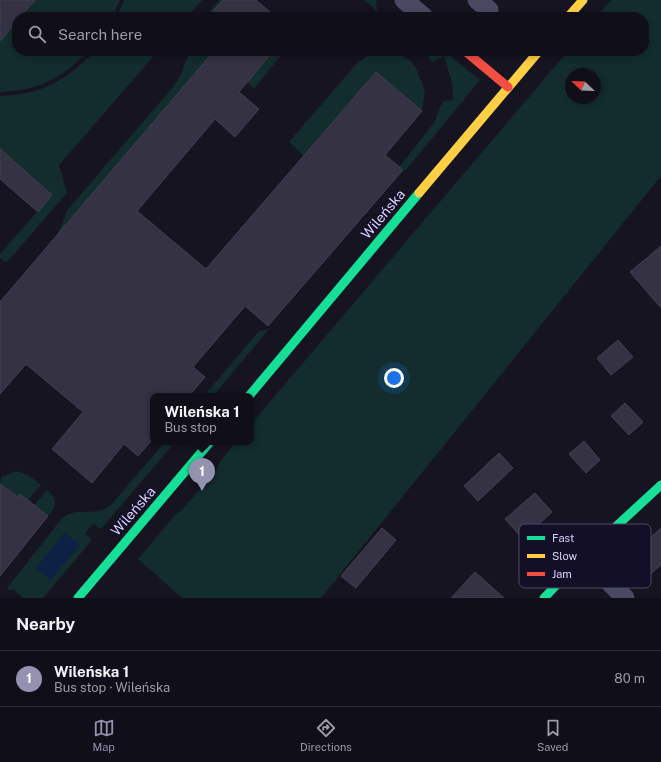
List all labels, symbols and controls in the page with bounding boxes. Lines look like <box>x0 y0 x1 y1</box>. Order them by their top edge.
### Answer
search box <box>12 12 649 56</box>
icon: search <box>26 23 48 45</box>
text: Search here <box>58 26 142 43</box>
north arrow <box>565 68 601 104</box>
street label: Wileńska <box>358 186 408 242</box>
your location <box>384 368 404 388</box>
popup <box>150 393 254 445</box>
text: Wileńska 1 <box>164 403 240 420</box>
text: Bus stop <box>164 420 217 435</box>
pin: 1 <box>189 458 215 491</box>
street label: Wileńska <box>108 483 158 539</box>
legend <box>519 524 651 588</box>
text: Fast <box>552 532 574 544</box>
text: Slow <box>552 550 578 562</box>
text: Jam <box>552 568 572 580</box>
text: Nearby <box>16 614 75 634</box>
text: Wileńska 1 <box>54 663 129 680</box>
text: 1 <box>26 671 32 686</box>
text: 80 m <box>614 671 645 686</box>
text: Bus stop · Wileńska <box>54 680 170 695</box>
tab: Map <box>93 717 115 753</box>
tab: Directions <box>300 717 352 753</box>
tab: Saved <box>537 717 568 753</box>

